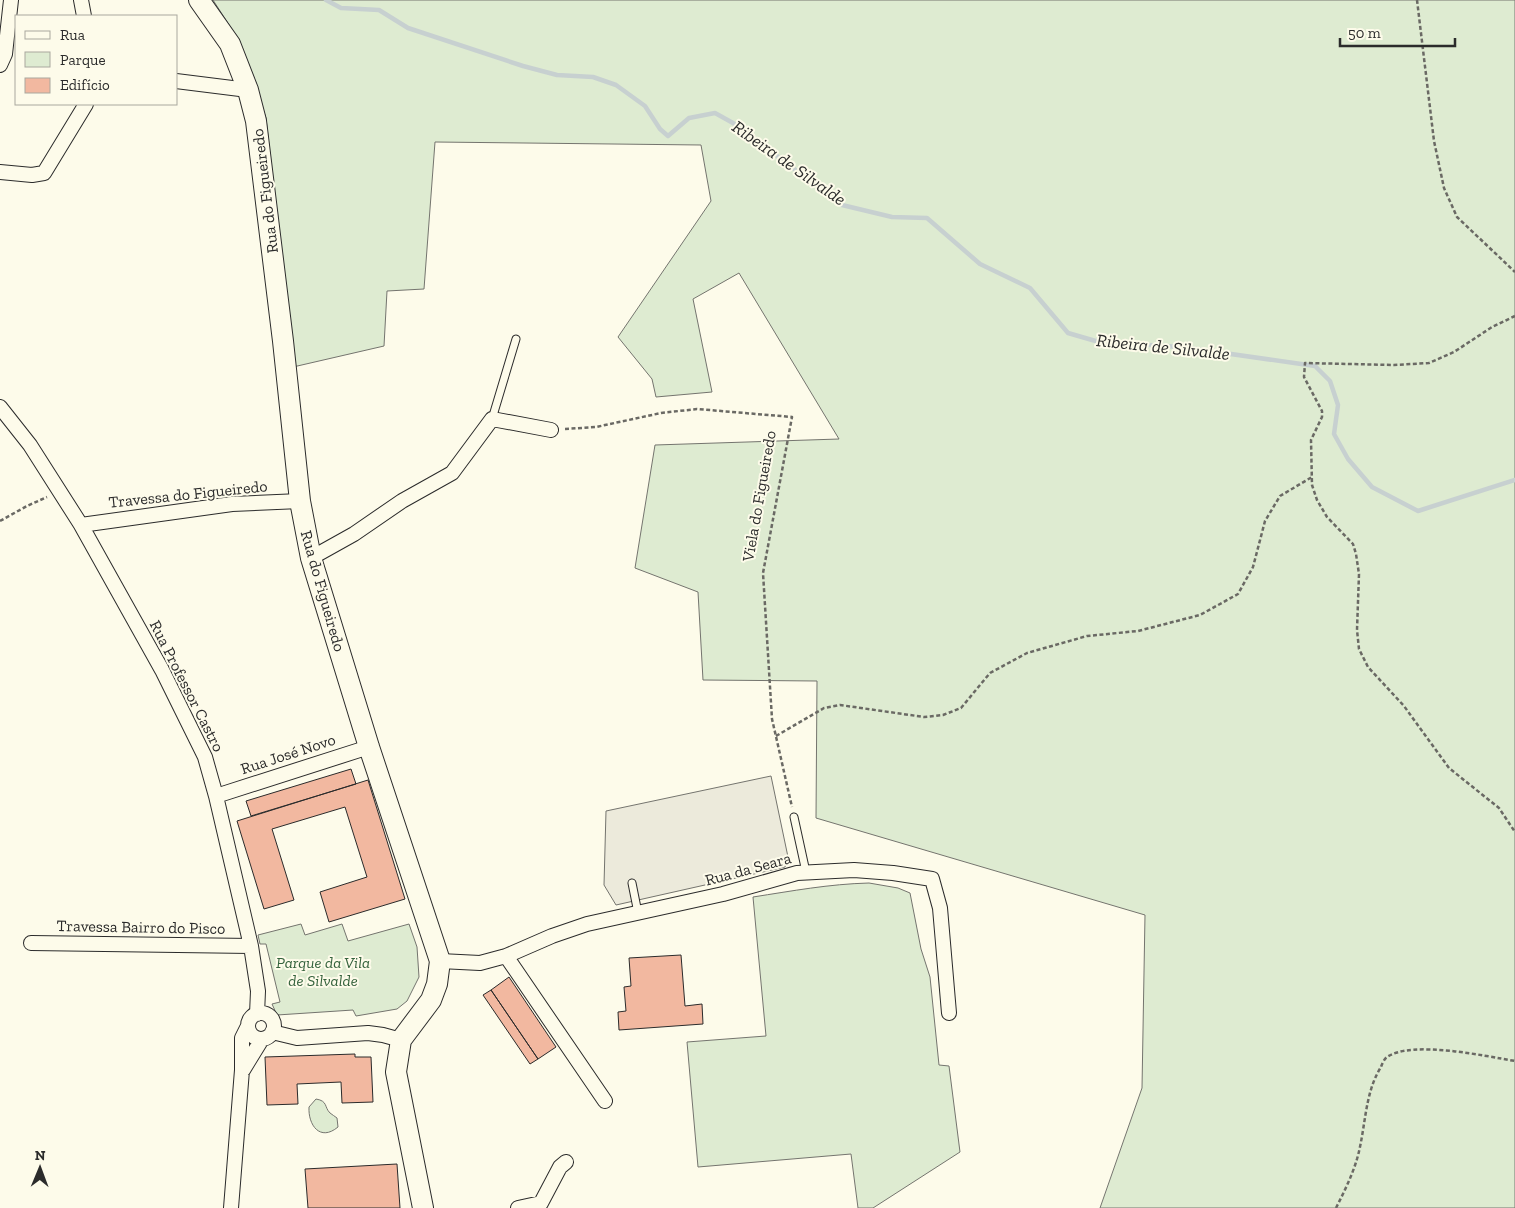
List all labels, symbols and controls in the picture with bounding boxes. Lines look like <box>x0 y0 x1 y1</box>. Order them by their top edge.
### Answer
legend <box>15 15 178 105</box>
scale bar <box>1340 15 1455 47</box>
text: 50 m <box>1348 24 1381 42</box>
text: Rua <box>60 26 85 44</box>
text: Parque <box>60 51 106 69</box>
text: Edifício <box>60 76 110 94</box>
water label: Ribeira de Silvalde <box>728 116 850 211</box>
street label: Rua do Figueiredo <box>248 128 282 254</box>
water label: Ribeira de Silvalde <box>1095 329 1231 365</box>
street label: Viela do Figueiredo <box>738 429 780 564</box>
street label: Travessa do Figueiredo <box>108 476 268 512</box>
street label: Rua do Figueiredo <box>297 528 349 654</box>
street label: Rua Professor Castro <box>146 617 228 755</box>
street label: Rua José Novo <box>238 730 338 778</box>
street label: Rua da Seara <box>703 848 793 890</box>
street label: Travessa Bairro do Pisco <box>57 916 225 938</box>
park label: Parque da Vila de Silvalde <box>276 953 370 990</box>
north arrow <box>15 1143 65 1193</box>
text: N <box>35 1147 46 1164</box>

